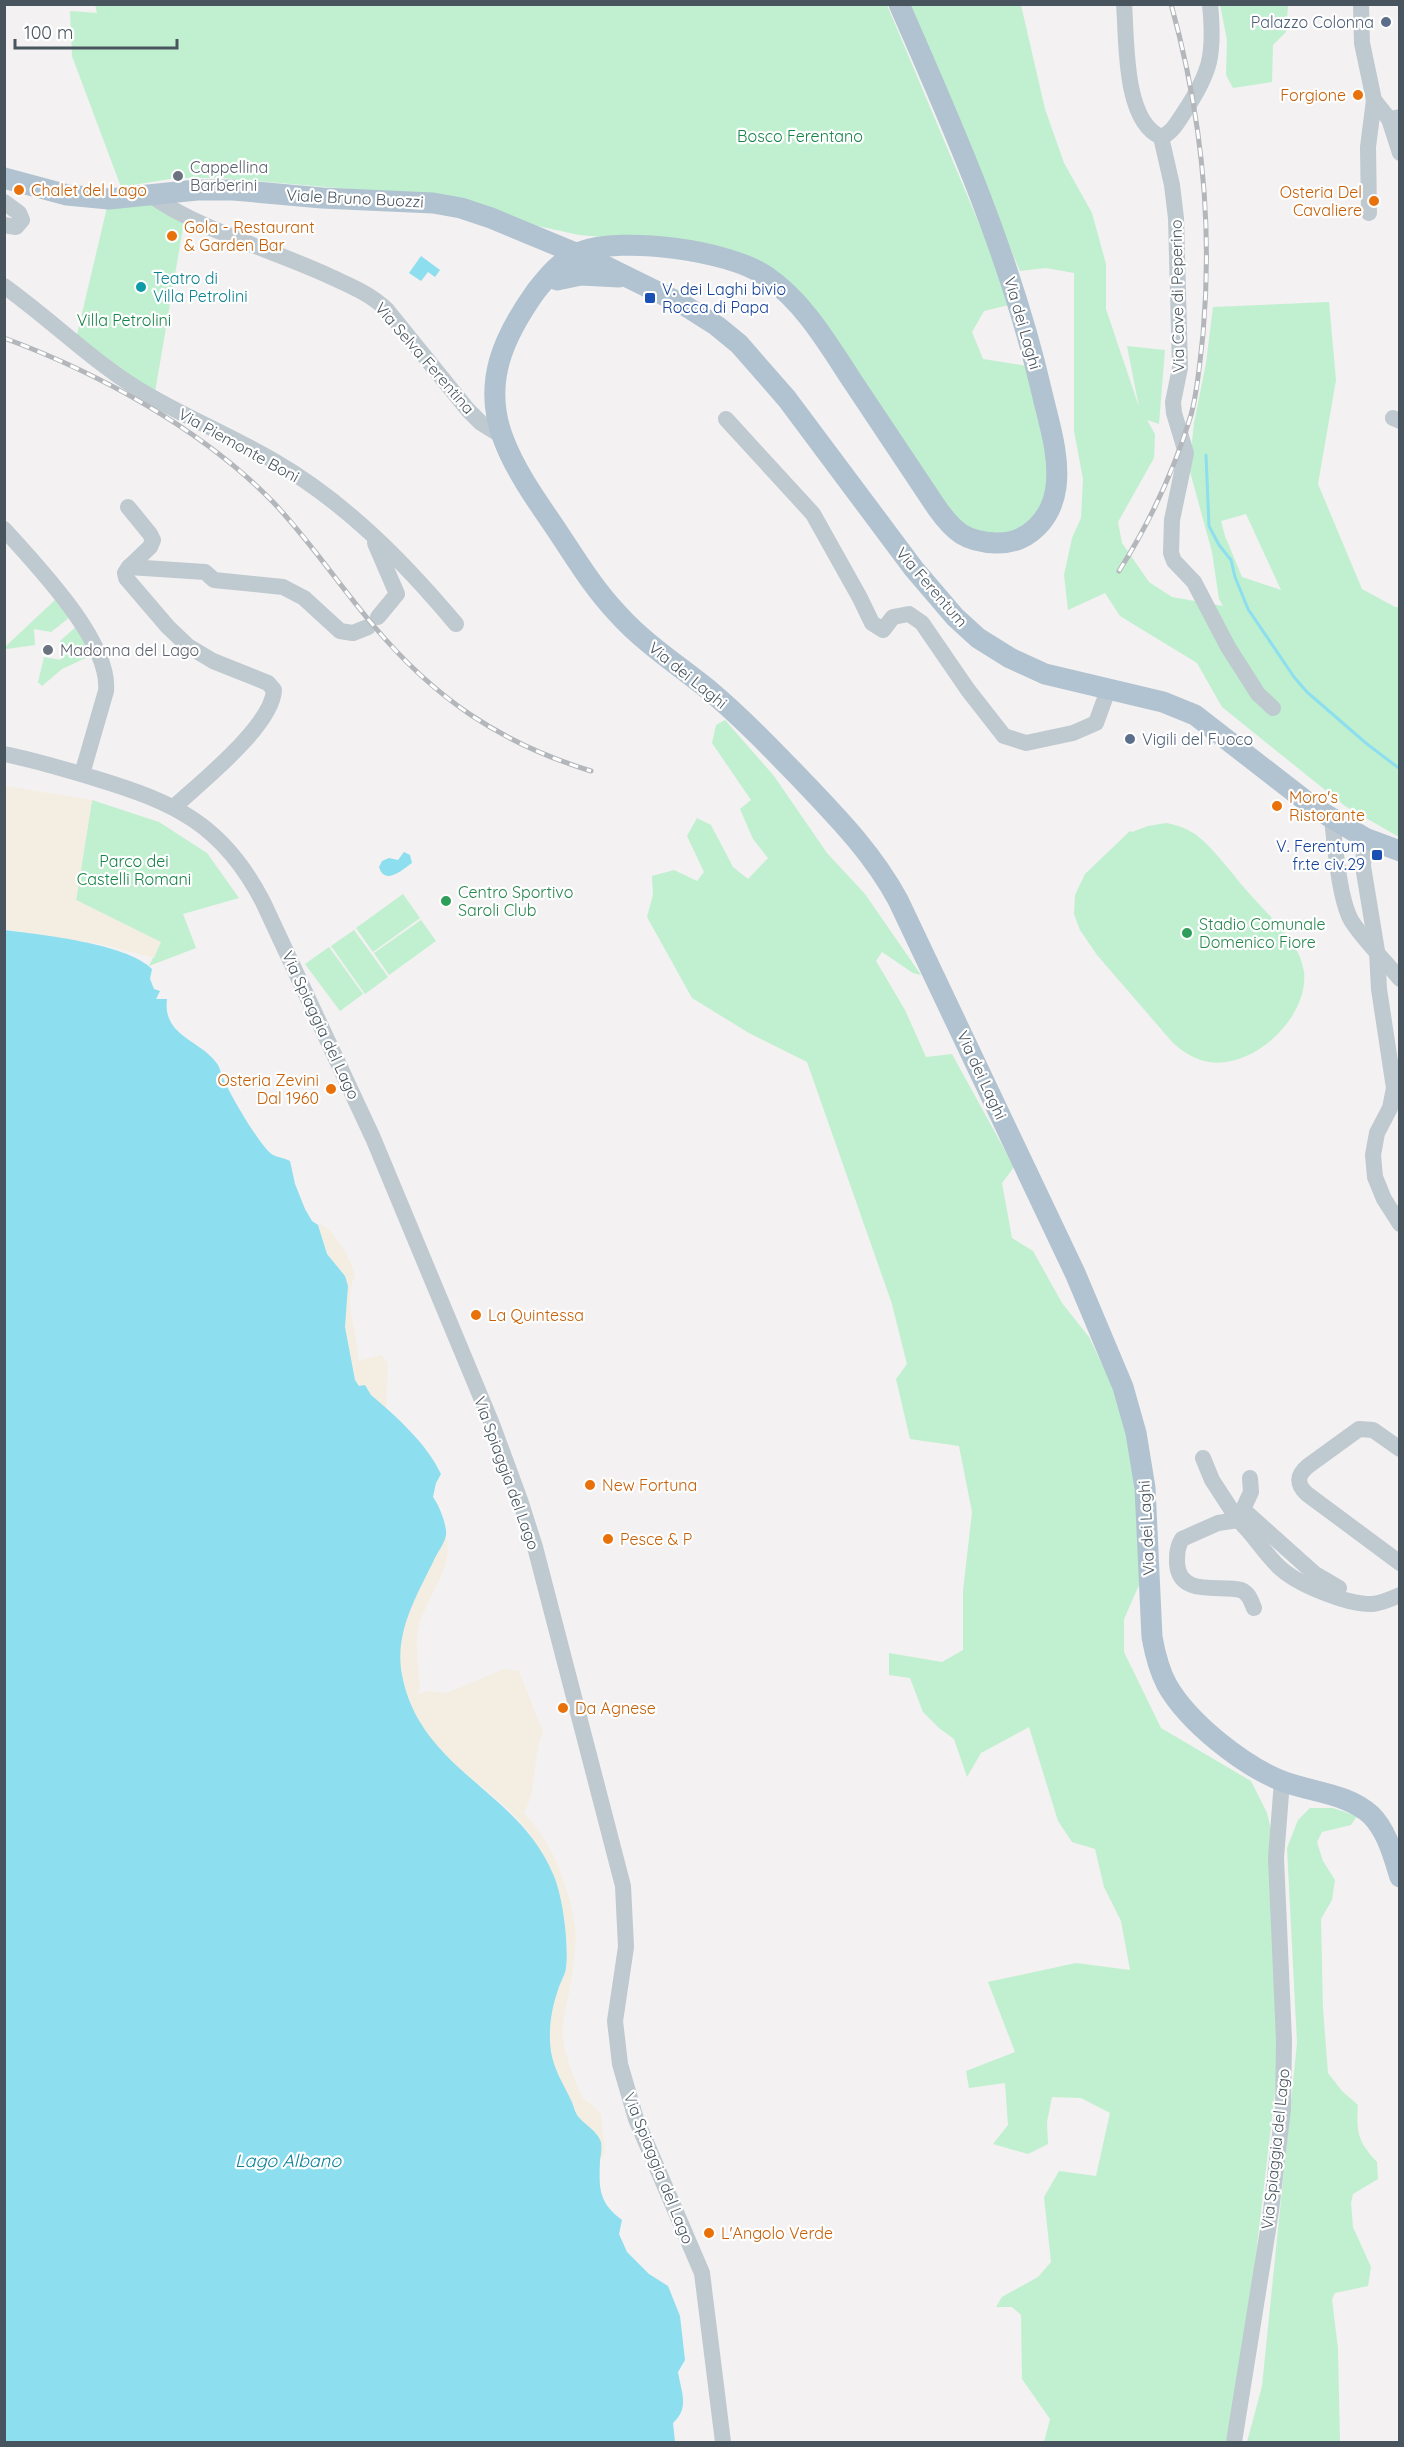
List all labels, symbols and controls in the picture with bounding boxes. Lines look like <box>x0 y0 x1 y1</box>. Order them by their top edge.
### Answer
scale bar <box>15 12 177 50</box>
place label: Palazzo Colonna <box>1251 12 1374 32</box>
marker: Palazzo Colonna <box>1379 15 1393 29</box>
text: 100 m <box>24 21 73 44</box>
place label: Forgione <box>1280 85 1346 105</box>
marker: Forgione <box>1351 88 1365 102</box>
park label: Bosco Ferentano <box>737 126 863 146</box>
place label: Cappellina Barberini <box>190 157 268 195</box>
marker: Cappellina Barberini <box>171 169 185 183</box>
place label: Chalet del Lago <box>31 180 147 200</box>
place label: Osteria Del Cavaliere <box>1280 182 1362 220</box>
marker: Chalet del Lago <box>12 183 26 197</box>
street label: Viale Bruno Buozzi <box>286 184 424 212</box>
marker: Osteria Del Cavaliere <box>1367 194 1381 208</box>
place label: Gola - Restaurant & Garden Bar <box>184 217 315 255</box>
street label: Via Cave di Peperino <box>1166 219 1188 373</box>
marker: Gola - Restaurant & Garden Bar <box>165 229 179 243</box>
place label: Teatro di Villa Petrolini <box>153 268 248 306</box>
street label: Via dei Laghi <box>1000 274 1046 372</box>
place label: V. dei Laghi bivio Rocca di Papa <box>662 279 786 317</box>
marker: Teatro di Villa Petrolini <box>134 280 148 294</box>
marker: V. dei Laghi bivio Rocca di Papa <box>643 291 657 305</box>
street label: Via Selva Ferentina <box>371 298 479 418</box>
park label: Villa Petrolini <box>77 310 171 330</box>
street label: Via Piemonte Boni <box>175 403 303 487</box>
street label: Via Ferentum <box>892 543 972 631</box>
street label: Via dei Laghi <box>645 637 731 713</box>
place label: Madonna del Lago <box>60 640 199 660</box>
marker: Madonna del Lago <box>41 643 55 657</box>
place label: Vigili del Fuoco <box>1142 729 1253 749</box>
marker: Vigili del Fuoco <box>1123 732 1137 746</box>
place label: Moro's Ristorante <box>1289 787 1365 825</box>
marker: Moro's Ristorante <box>1270 799 1284 813</box>
place label: V. Ferentum fr.te civ.29 <box>1276 836 1365 874</box>
marker: V. Ferentum fr.te civ.29 <box>1370 848 1384 862</box>
park label: Parco dei Castelli Romani <box>77 851 191 889</box>
place label: Centro Sportivo Saroli Club <box>458 882 573 920</box>
marker: Centro Sportivo Saroli Club <box>439 894 453 908</box>
place label: Stadio Comunale Domenico Fiore <box>1199 914 1326 952</box>
marker: Stadio Comunale Domenico Fiore <box>1180 926 1194 940</box>
street label: Via Spiaggia del Lago <box>278 947 364 1103</box>
street label: Via dei Laghi <box>953 1028 1011 1122</box>
place label: Osteria Zevini Dal 1960 <box>217 1070 319 1108</box>
marker: Osteria Zevini Dal 1960 <box>324 1082 338 1096</box>
place label: La Quintessa <box>488 1305 584 1325</box>
marker: La Quintessa <box>469 1308 483 1322</box>
street label: Via Spiaggia del Lago <box>470 1394 544 1552</box>
place label: New Fortuna <box>602 1475 697 1495</box>
marker: New Fortuna <box>583 1478 597 1492</box>
street label: Via dei Laghi <box>1134 1480 1158 1576</box>
place label: Pesce & P <box>620 1529 692 1549</box>
marker: Pesce & P <box>601 1532 615 1546</box>
place label: Da Agnese <box>575 1698 656 1718</box>
marker: Da Agnese <box>556 1701 570 1715</box>
street label: Via Spiaggia del Lago <box>1257 2068 1293 2230</box>
street label: Via Spiaggia del Lago <box>619 2089 699 2247</box>
water label: Lago Albano <box>235 2149 342 2172</box>
place label: L'Angolo Verde <box>721 2223 833 2243</box>
marker: L'Angolo Verde <box>702 2226 716 2240</box>

